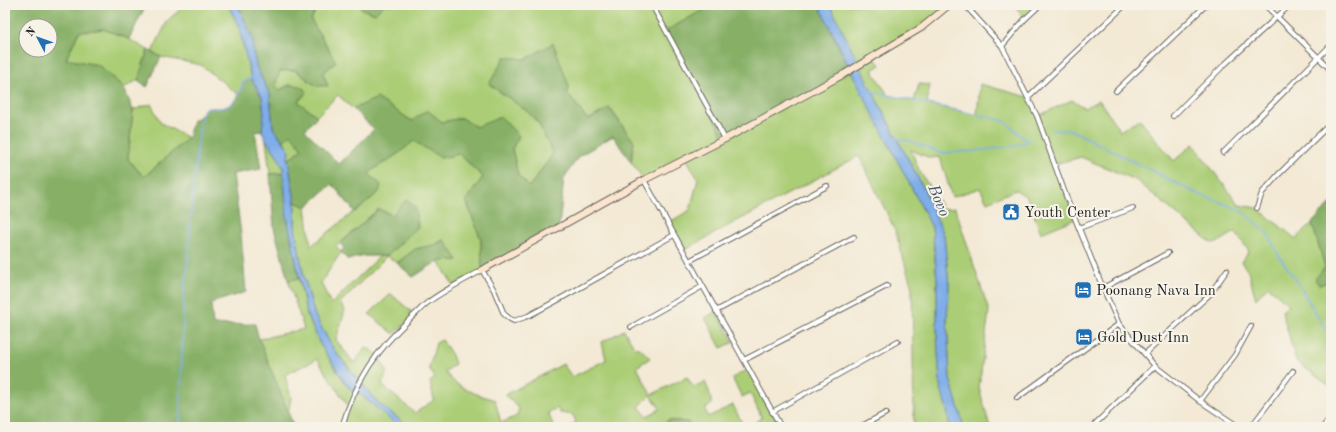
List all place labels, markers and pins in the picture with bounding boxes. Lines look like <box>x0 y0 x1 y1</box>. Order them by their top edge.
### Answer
public building icon: Youth Center <box>1001 202 1021 222</box>
place label: Youth Center <box>1024 206 1110 221</box>
hotel icon: Poonang Nava Inn <box>1073 280 1093 300</box>
place label: Poonang Nava Inn <box>1096 284 1216 299</box>
hotel icon: Gold Dust Inn <box>1074 327 1094 347</box>
place label: Gold Dust Inn <box>1097 331 1189 346</box>

